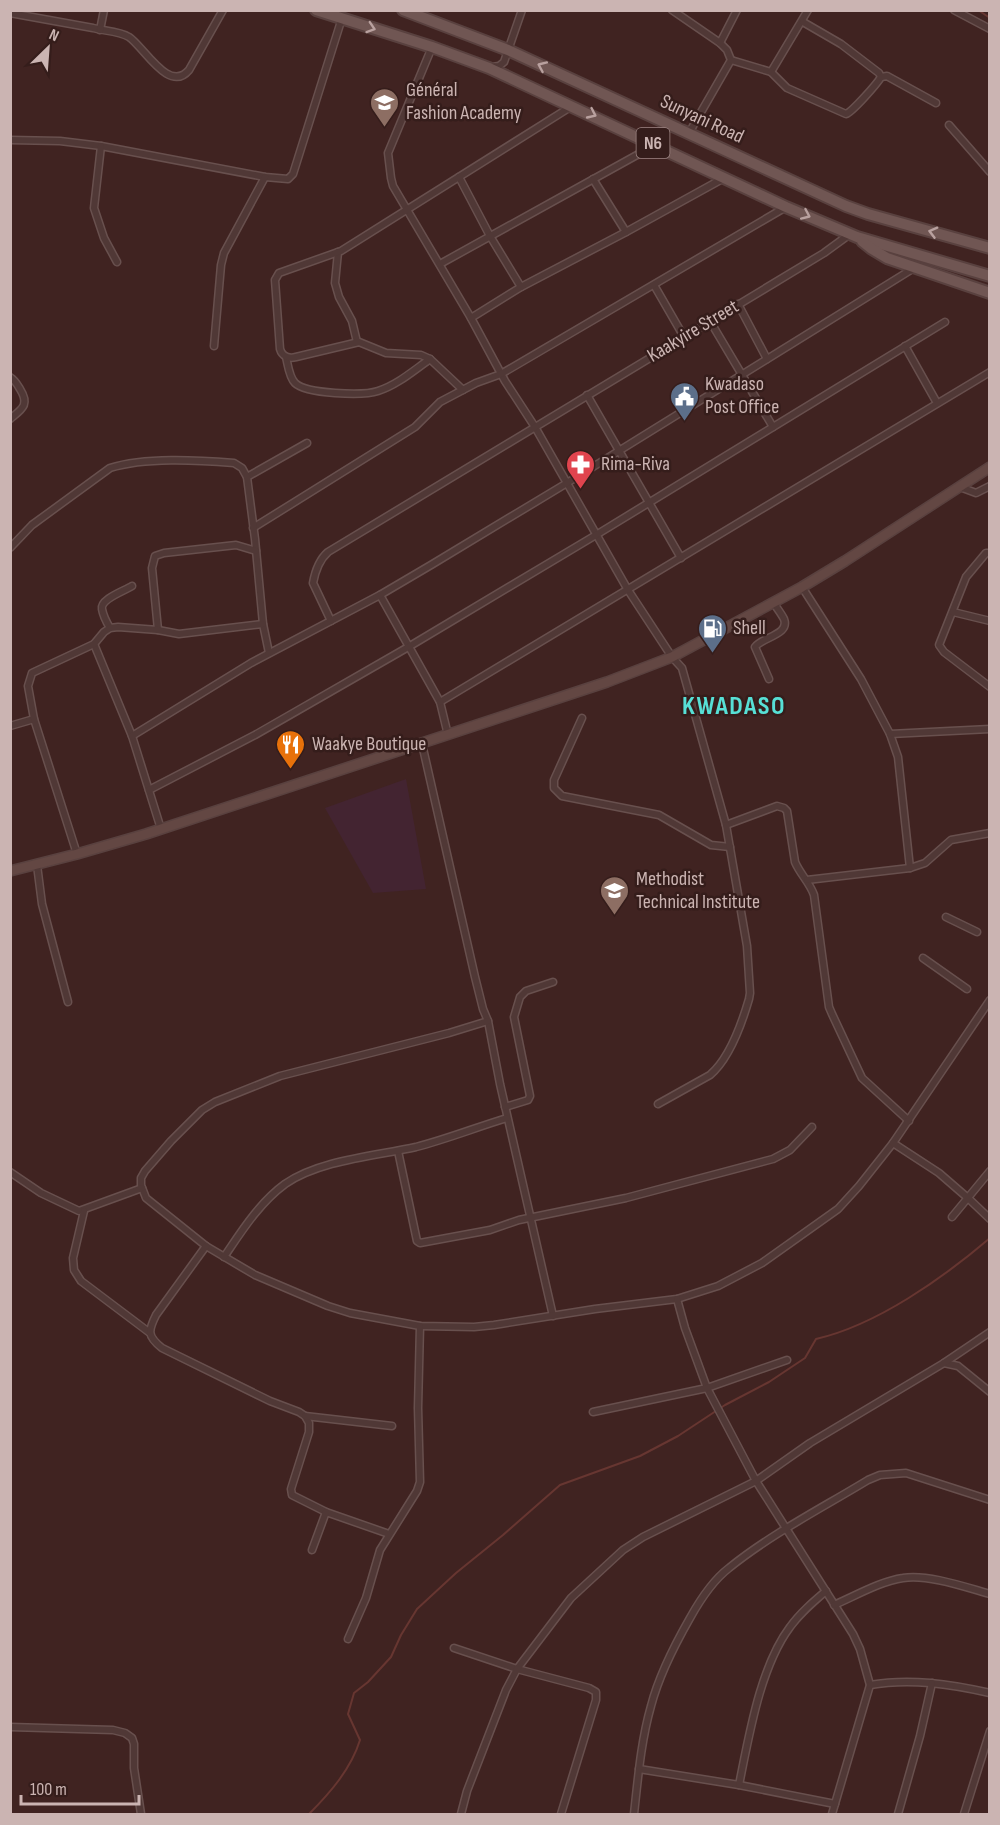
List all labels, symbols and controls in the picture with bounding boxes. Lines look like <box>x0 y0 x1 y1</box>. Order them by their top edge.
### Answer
north arrow <box>18 18 78 78</box>
one-way arrow <box>365 21 376 33</box>
text: N <box>46 25 62 46</box>
one-way arrow <box>538 61 549 73</box>
place label: Général Fashion Academy <box>406 78 522 125</box>
school or university icon: Général Fashion Academy <box>369 86 401 128</box>
street label: Sunyani Road <box>656 89 748 149</box>
one-way arrow <box>585 107 596 119</box>
road number: N6 <box>636 128 670 158</box>
one-way arrow <box>800 208 811 220</box>
one-way arrow <box>929 227 939 239</box>
street label: Kaakyire Street <box>643 294 743 368</box>
place label: Kwadaso Post Office <box>705 372 779 419</box>
public building icon: Kwadaso Post Office <box>668 380 700 422</box>
pharmacy icon: Rima-Riva <box>564 448 596 490</box>
place label: Rima-Riva <box>601 452 670 476</box>
fuel station icon: Shell <box>696 612 728 654</box>
place label: Shell <box>733 616 766 640</box>
district label: KWADASO <box>682 691 786 722</box>
restaurant icon: Waakye Boutique <box>275 728 307 770</box>
place label: Waakye Boutique <box>312 732 426 756</box>
place label: Methodist Technical Institute <box>636 867 760 914</box>
school or university icon: Methodist Technical Institute <box>599 874 631 916</box>
scale bar <box>21 1768 140 1806</box>
text: 100 m <box>30 1779 67 1800</box>

